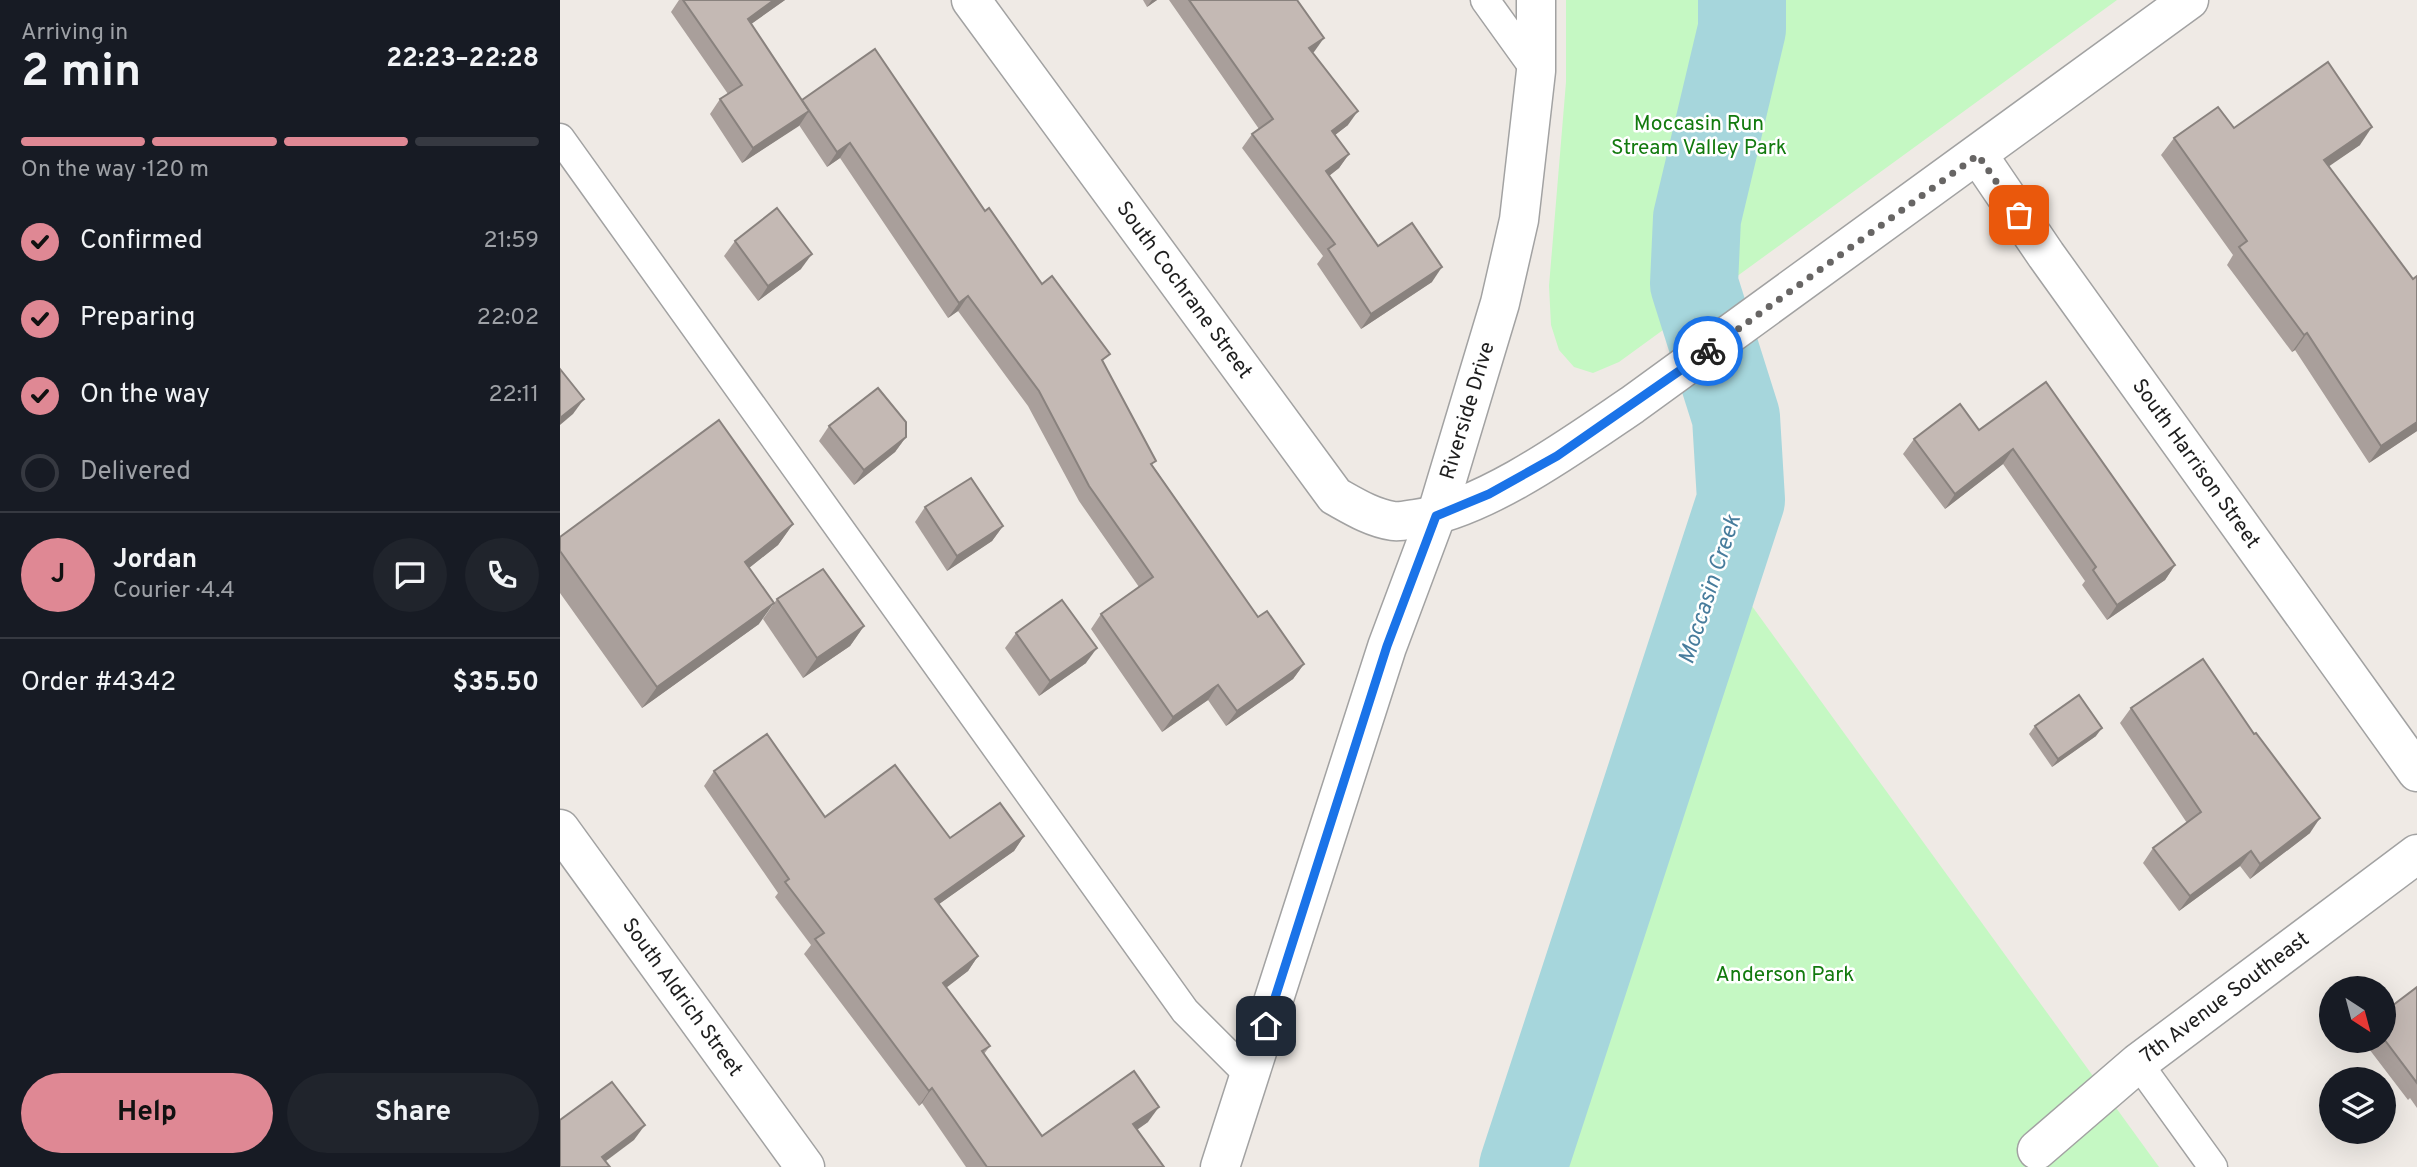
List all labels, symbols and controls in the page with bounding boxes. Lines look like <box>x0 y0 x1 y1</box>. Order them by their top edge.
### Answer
text: Arriving in <box>21 19 128 48</box>
text: 22:23–22:28 <box>386 43 539 76</box>
text: 2 min <box>21 44 141 103</box>
park label: Moccasin Run Stream Valley Park <box>1611 111 1787 162</box>
text: On the way · 120 m <box>21 156 209 185</box>
pin <box>1989 185 2049 245</box>
street label: South Cochrane Street <box>1110 196 1258 384</box>
icon: bag <box>2000 196 2038 234</box>
icon: check <box>21 223 59 261</box>
text: Confirmed <box>80 225 203 258</box>
text: 21:59 <box>483 227 539 256</box>
icon: check <box>21 300 59 338</box>
text: Preparing <box>80 302 195 335</box>
text: 22:02 <box>477 304 539 333</box>
courier <box>1673 316 1743 386</box>
icon: bike <box>1689 332 1727 370</box>
street label: Riverside Drive <box>1434 339 1501 483</box>
street label: South Harrison Street <box>2126 374 2266 554</box>
icon: check <box>21 377 59 415</box>
text: On the way <box>80 379 210 412</box>
text: 22:11 <box>489 381 539 410</box>
text: Delivered <box>80 456 191 489</box>
water label: Moccasin Creek <box>1673 511 1749 668</box>
button: chat <box>373 538 447 612</box>
button: phone <box>465 538 539 612</box>
text: Jordan <box>113 544 197 577</box>
text: J <box>51 559 65 592</box>
text: Courier · 4.4 <box>113 577 235 606</box>
text: Order #4342 <box>21 667 176 700</box>
text: $35.50 <box>453 667 539 700</box>
street label: South Aldrich Street <box>616 913 749 1082</box>
street label: 7th Avenue Southeast <box>2135 926 2315 1070</box>
park label: Anderson Park <box>1715 962 1855 989</box>
north arrow <box>2319 976 2396 1054</box>
map controls <box>2319 976 2396 1144</box>
pin <box>1236 996 1296 1056</box>
icon: home <box>1247 1007 1285 1045</box>
button: layers <box>2319 1067 2396 1144</box>
button: Help <box>21 1073 273 1153</box>
button: Share <box>287 1073 539 1153</box>

